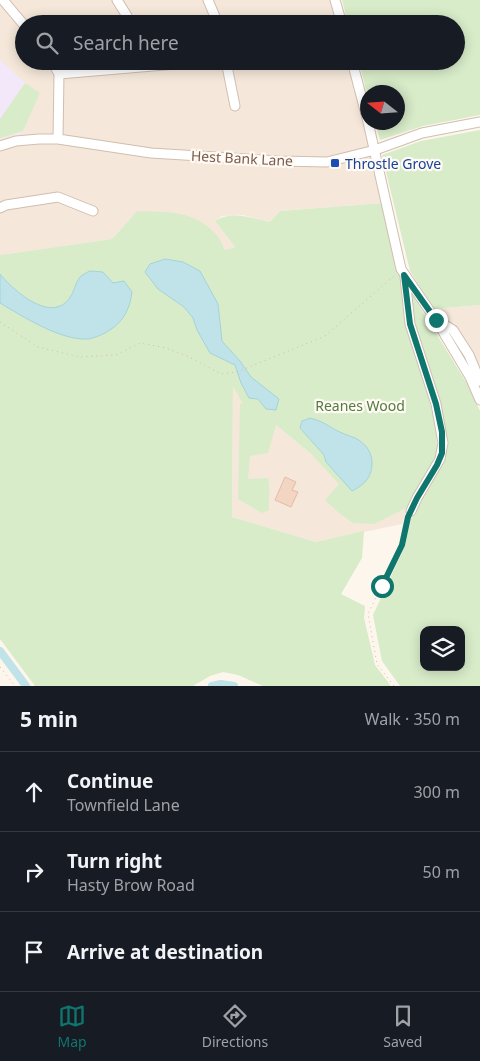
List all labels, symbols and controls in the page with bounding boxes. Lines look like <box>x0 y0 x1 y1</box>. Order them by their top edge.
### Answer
search box <box>15 15 465 70</box>
icon: search <box>33 29 61 57</box>
text: Search here <box>73 30 179 56</box>
north arrow <box>360 85 405 130</box>
street label: Hest Bank Lane <box>191 146 294 170</box>
place label: Throstle Grove <box>345 154 441 173</box>
marker: Throstle Grove <box>329 157 341 169</box>
route end <box>425 309 448 332</box>
park label: Reanes Wood <box>315 396 405 415</box>
route start <box>371 575 394 598</box>
map controls <box>420 626 465 671</box>
button: layers <box>420 626 465 671</box>
text: 5 min <box>20 705 78 733</box>
text: Walk · 350 m <box>365 708 460 730</box>
text: Continue <box>67 768 153 794</box>
icon: ahead <box>20 778 48 806</box>
text: 300 m <box>413 781 460 803</box>
text: Townfield Lane <box>67 794 180 816</box>
text: Turn right <box>67 848 162 874</box>
icon: right <box>20 858 48 886</box>
text: 50 m <box>423 861 460 883</box>
text: Hasty Brow Road <box>67 874 195 896</box>
icon: arrive <box>20 938 48 966</box>
text: Arrive at destination <box>67 939 263 965</box>
tab: Map <box>58 1002 87 1051</box>
tab: Directions <box>202 1002 268 1051</box>
tab: Saved <box>383 1002 422 1051</box>

